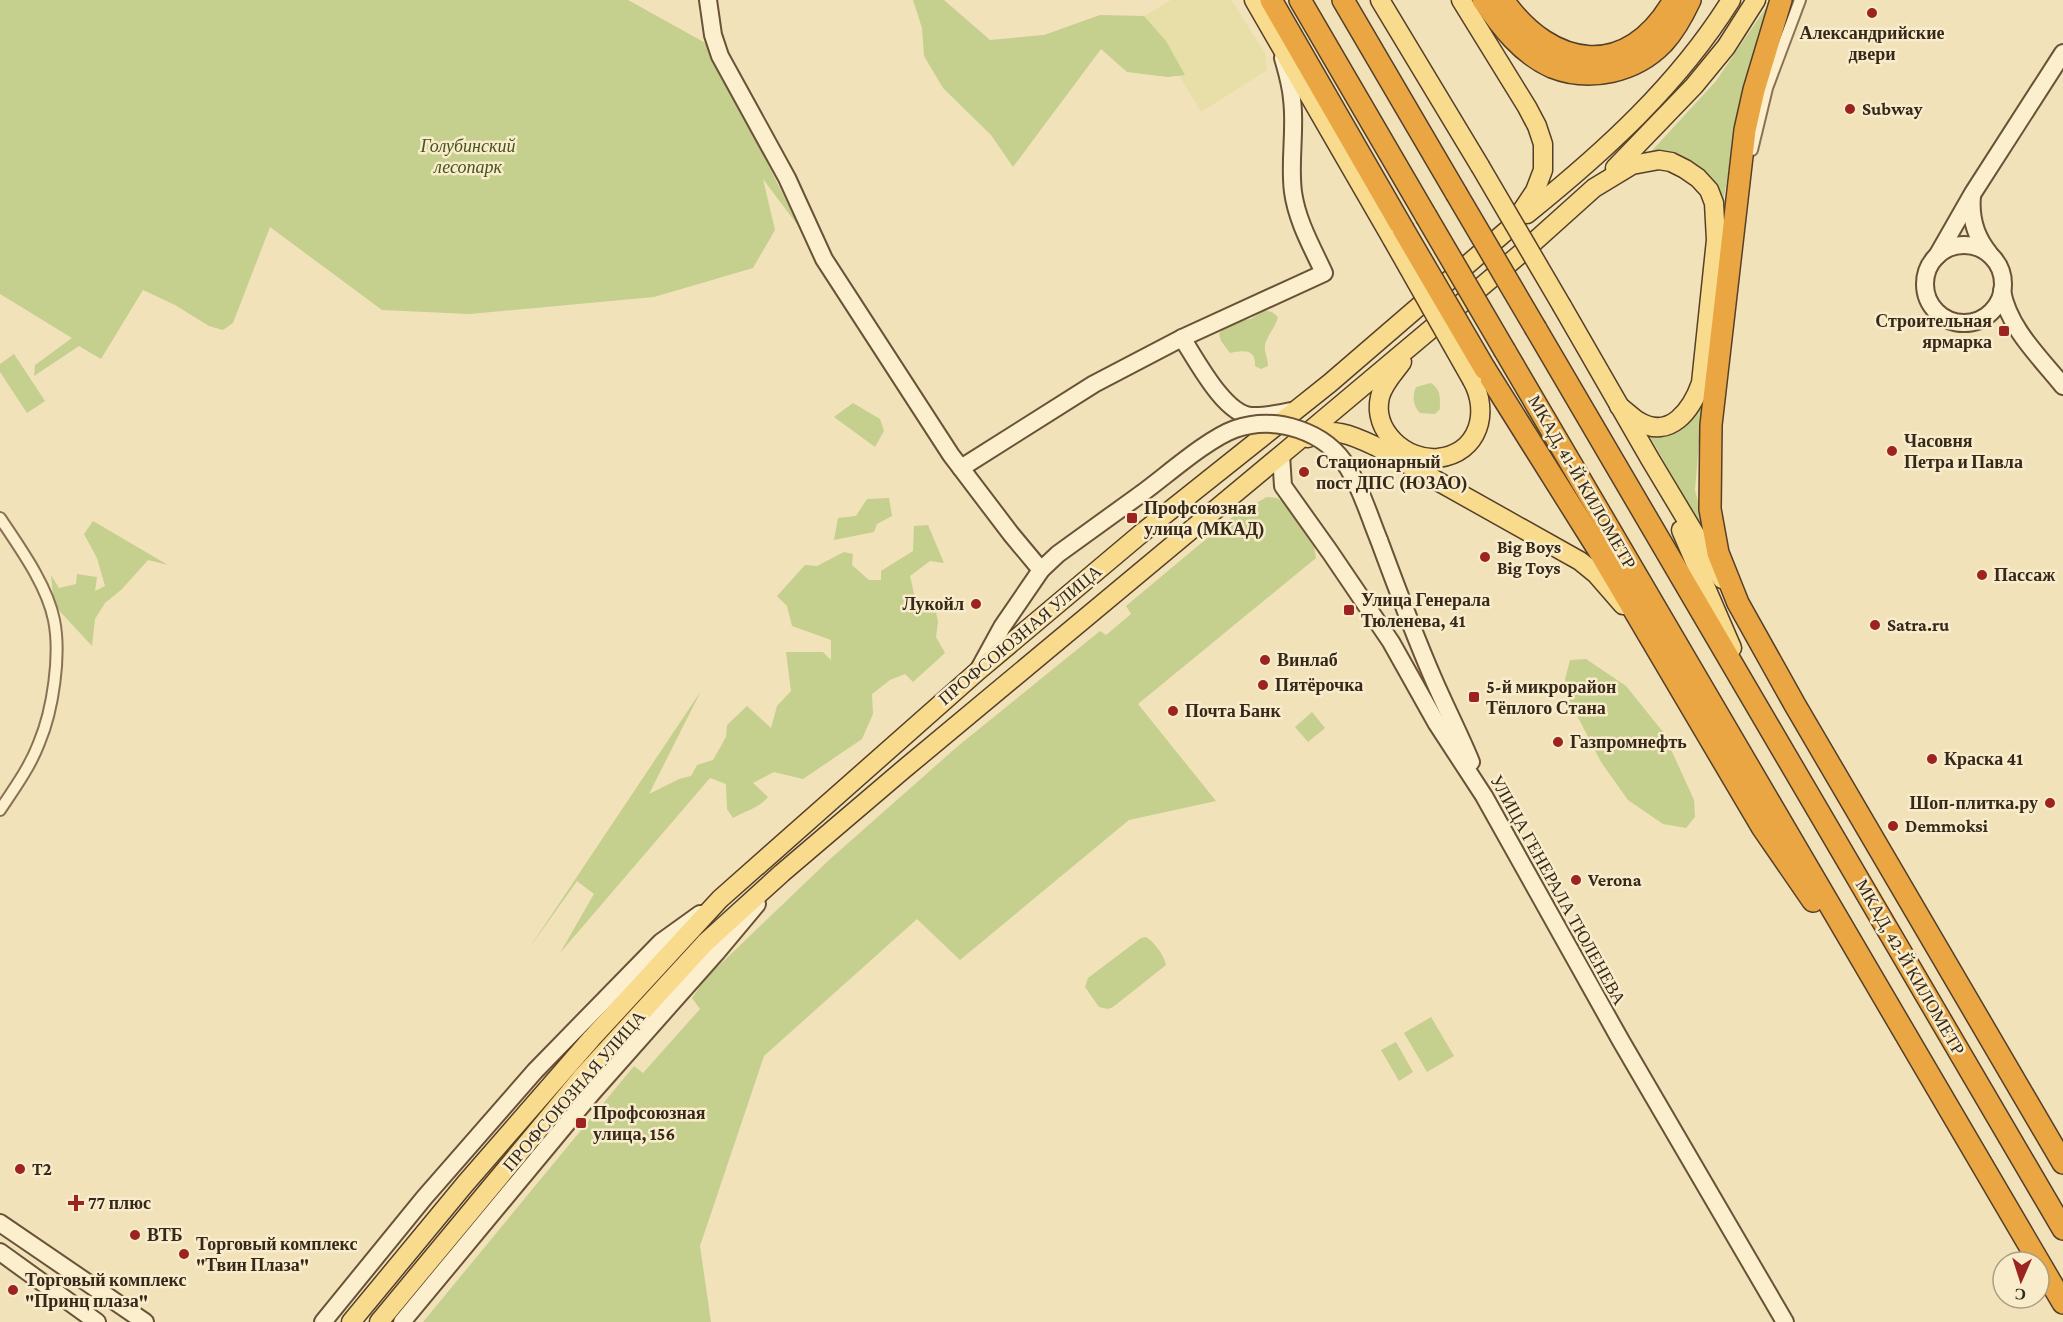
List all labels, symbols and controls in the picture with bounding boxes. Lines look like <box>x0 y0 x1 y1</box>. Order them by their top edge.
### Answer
marker: Александрийские двери <box>1865 6 1879 20</box>
place label: Александрийские двери <box>1799 23 1945 64</box>
place label: Subway <box>1862 99 1923 119</box>
marker: Subway <box>1843 102 1857 116</box>
park label: Голубинский лесопарк <box>420 136 515 177</box>
place label: Строительная ярмарка <box>1875 311 1992 352</box>
marker: Строительная ярмарка <box>1997 324 2011 338</box>
street label: МКАД, 41-Й КИЛОМЕТР <box>1524 392 1640 572</box>
place label: Часовня Петра и Павла <box>1904 431 2023 472</box>
marker: Часовня Петра и Павла <box>1885 444 1899 458</box>
place label: Стационарный пост ДПС (ЮЗАО) <box>1316 452 1468 494</box>
marker: Стационарный пост ДПС (ЮЗАО) <box>1297 465 1311 479</box>
place label: Профсоюзная улица (МКАД) <box>1144 498 1265 540</box>
marker: Профсоюзная улица (МКАД) <box>1125 511 1139 525</box>
place label: Big Boys Big Toys <box>1497 537 1561 578</box>
marker: Big Boys Big Toys <box>1478 550 1492 564</box>
street label: ПРОФСОЮЗНАЯ УЛИЦА <box>934 561 1106 709</box>
place label: Пассаж <box>1994 565 2056 585</box>
marker: Пассаж <box>1975 568 1989 582</box>
place label: Улица Генерала Тюленева, 41 <box>1361 590 1490 631</box>
place label: Лукойл <box>902 594 964 614</box>
marker: Лукойл <box>969 597 983 611</box>
marker: Улица Генерала Тюленева, 41 <box>1342 603 1356 617</box>
place label: Satra.ru <box>1887 615 1950 635</box>
marker: Satra.ru <box>1868 618 1882 632</box>
place label: Винлаб <box>1277 650 1338 670</box>
marker: Винлаб <box>1258 653 1272 667</box>
place label: Пятёрочка <box>1275 675 1363 695</box>
place label: 5-й микрорайон Тёплого Стана <box>1486 677 1616 718</box>
marker: Пятёрочка <box>1256 678 1270 692</box>
marker: 5-й микрорайон Тёплого Стана <box>1467 690 1481 704</box>
place label: Почта Банк <box>1185 701 1281 721</box>
marker: Почта Банк <box>1166 704 1180 718</box>
place label: Газпромнефть <box>1570 732 1687 752</box>
marker: Газпромнефть <box>1551 735 1565 749</box>
place label: Краска 41 <box>1944 749 2023 769</box>
marker: Краска 41 <box>1925 752 1939 766</box>
street label: УЛИЦА ГЕНЕРАЛА ТЮЛЕНЕВА <box>1486 772 1630 1008</box>
place label: Шоп-плитка.ру <box>1909 793 2038 813</box>
marker: Шоп-плитка.ру <box>2043 796 2057 810</box>
place label: Demmoksi <box>1905 816 1989 836</box>
marker: Demmoksi <box>1886 819 1900 833</box>
place label: Verona <box>1587 870 1642 890</box>
marker: Verona <box>1569 873 1583 887</box>
street label: МКАД, 42-Й КИЛОМЕТР <box>1851 876 1969 1058</box>
street label: ПРОФСОЮЗНАЯ УЛИЦА <box>499 1007 649 1175</box>
place label: Профсоюзная улица, 156 <box>593 1103 706 1144</box>
marker: Профсоюзная улица, 156 <box>574 1116 588 1130</box>
place label: T2 <box>32 1159 52 1179</box>
marker: T2 <box>13 1162 27 1176</box>
place label: 77 плюс <box>88 1193 151 1213</box>
marker: 77 плюс <box>69 1196 83 1210</box>
place label: ВТБ <box>147 1225 183 1245</box>
marker: ВТБ <box>128 1228 142 1242</box>
place label: Торговый комплекс "Твин Плаза" <box>196 1234 358 1275</box>
marker: Торговый комплекс "Твин Плаза" <box>177 1247 191 1261</box>
north arrow <box>1991 1250 2051 1310</box>
place label: Торговый комплекс "Принц плаза" <box>25 1270 187 1311</box>
marker: Торговый комплекс "Принц плаза" <box>6 1283 20 1297</box>
text: С <box>2014 1286 2026 1303</box>

